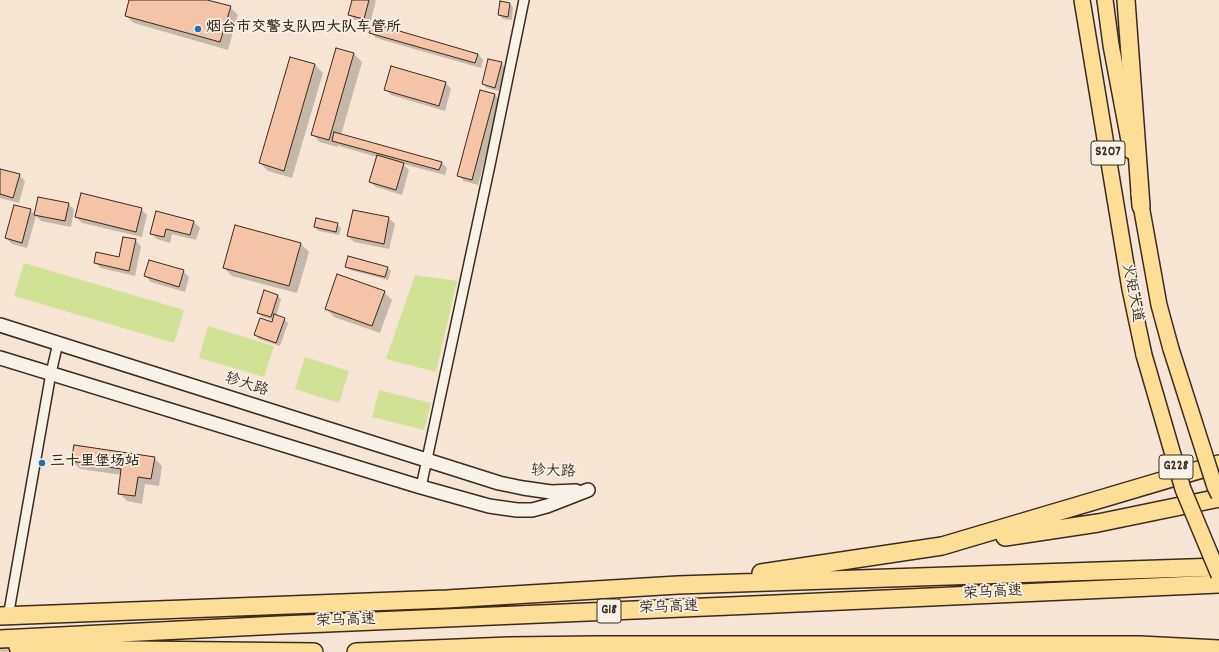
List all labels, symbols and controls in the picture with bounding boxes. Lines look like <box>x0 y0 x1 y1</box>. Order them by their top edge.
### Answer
place label: 烟台市交警支队四大队车管所 <box>206 20 401 38</box>
marker: 烟台市交警支队四大队车管所 <box>193 24 203 34</box>
road number: S207 <box>1091 141 1125 165</box>
street label: 火矩大道 <box>1116 262 1146 324</box>
street label: 轸大路 <box>222 370 270 402</box>
place label: 三十里堡场站 <box>50 454 140 472</box>
road number: G228 <box>1159 455 1193 479</box>
marker: 三十里堡场站 <box>37 458 47 468</box>
street label: 轸大路 <box>530 463 576 483</box>
street label: 荣乌高速 <box>963 583 1023 605</box>
road number: G18 <box>597 599 621 623</box>
street label: 荣乌高速 <box>639 599 699 619</box>
street label: 荣乌高速 <box>316 612 376 632</box>

